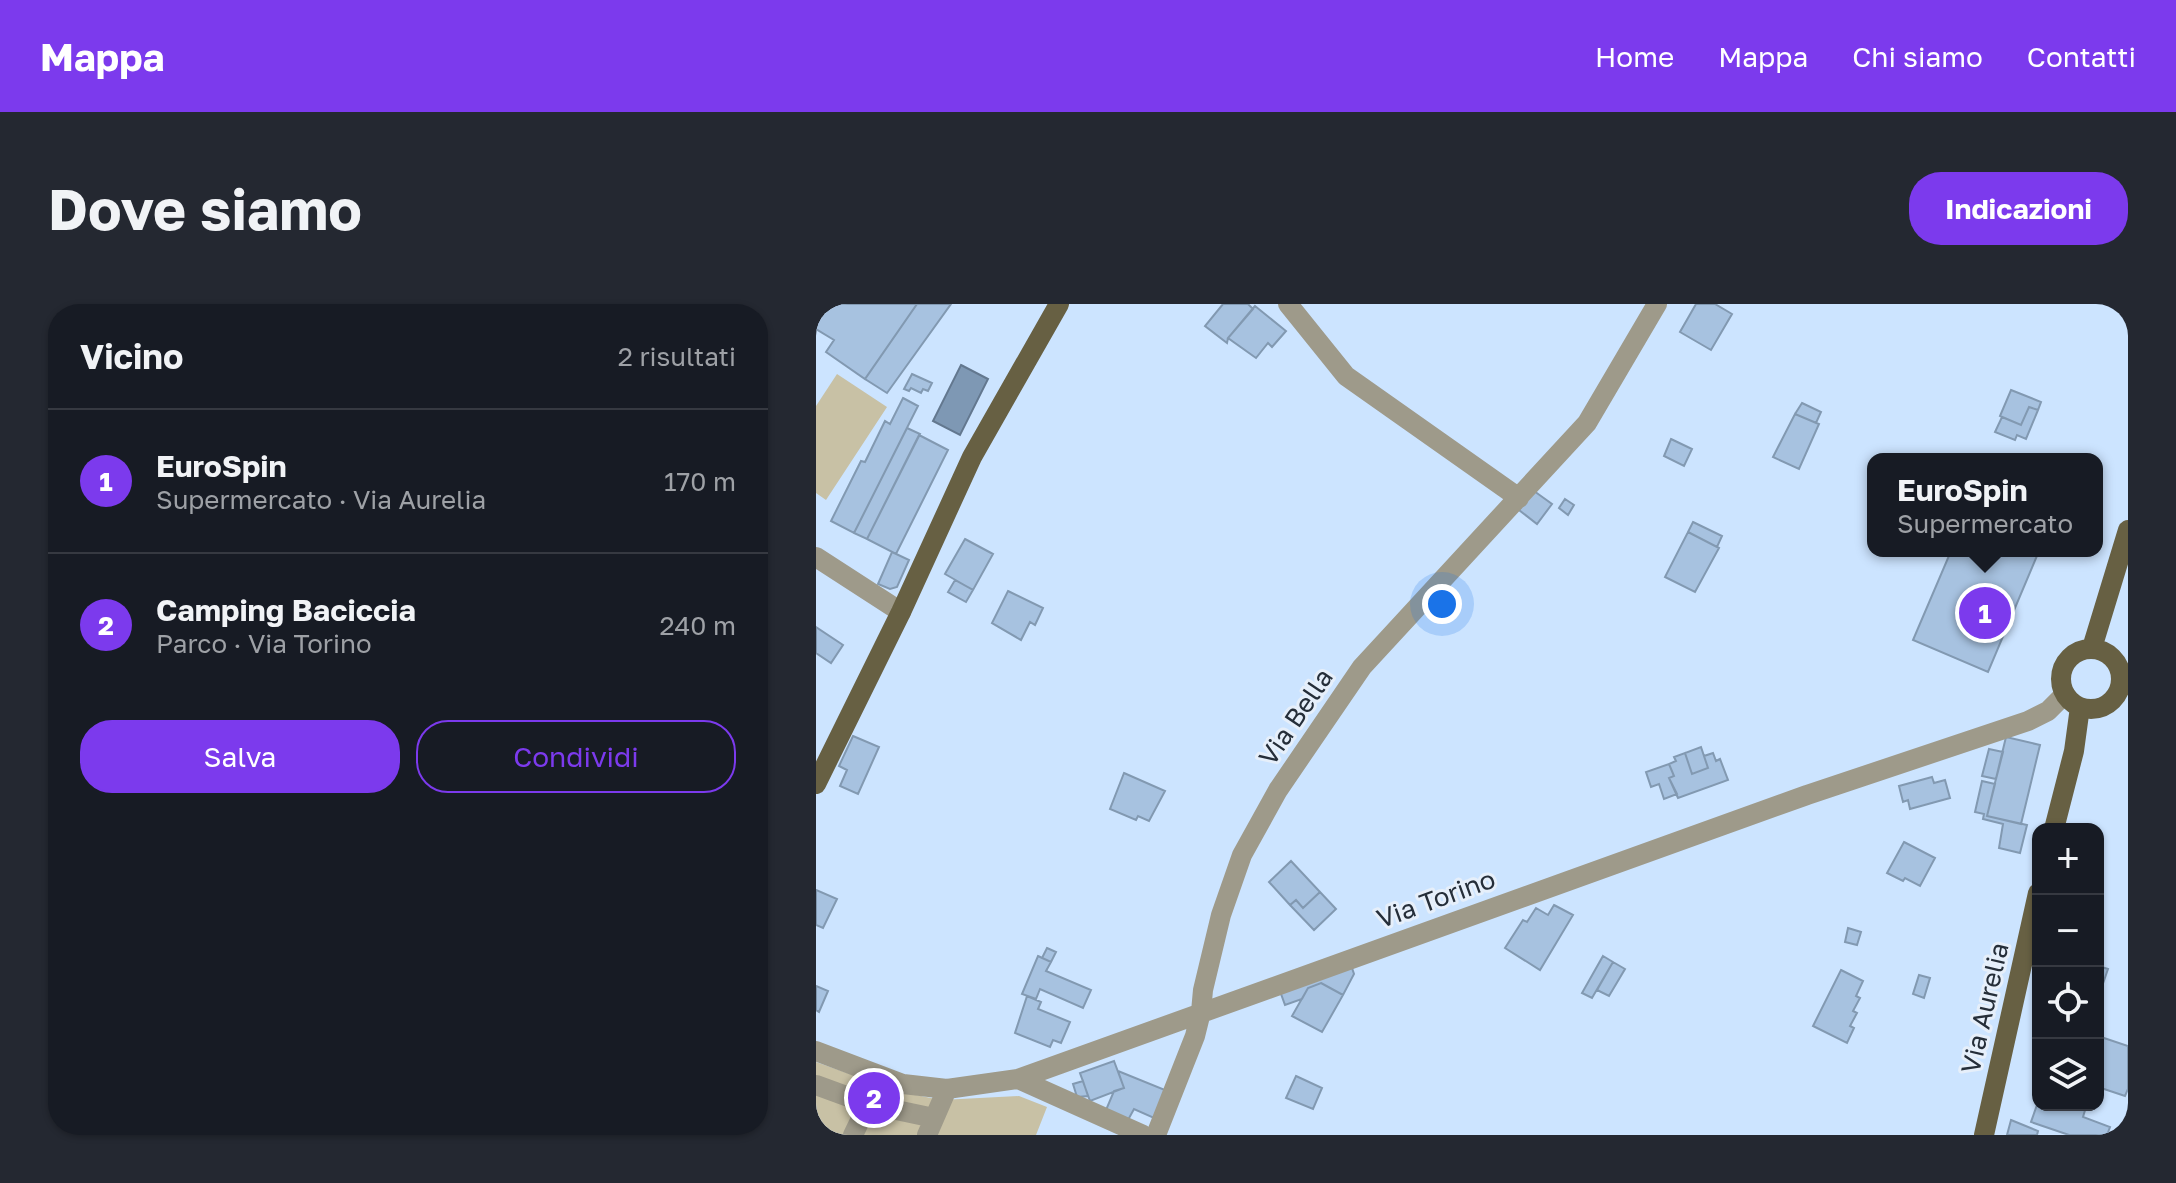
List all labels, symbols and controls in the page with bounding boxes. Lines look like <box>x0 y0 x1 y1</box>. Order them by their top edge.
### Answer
text: Mappa <box>40 34 165 79</box>
text: Home <box>1595 40 1674 73</box>
text: Mappa <box>1718 40 1808 73</box>
text: Chi siamo <box>1852 40 1983 73</box>
text: Contatti <box>2027 40 2136 73</box>
button: Indicazioni <box>1909 172 2128 245</box>
text: Dove siamo <box>48 175 362 242</box>
text: Vicino <box>80 336 183 376</box>
text: 2 risultati <box>618 341 736 372</box>
text: EuroSpin <box>156 448 287 484</box>
popup <box>1867 453 2103 557</box>
text: 1 <box>99 466 113 497</box>
text: 170 m <box>664 466 736 497</box>
text: EuroSpin <box>1897 472 2028 508</box>
text: Supermercato · Via Aurelia <box>156 484 486 515</box>
text: Supermercato <box>1897 508 2073 539</box>
pin: 1 <box>1959 583 2011 643</box>
your location <box>1422 584 1462 624</box>
text: Camping Baciccia <box>156 592 416 628</box>
text: 2 <box>98 610 114 641</box>
text: 240 m <box>659 610 736 641</box>
text: Parco · Via Torino <box>156 628 372 659</box>
street label: Via Bella <box>1252 663 1339 771</box>
button: Salva <box>80 720 400 793</box>
button: Condividi <box>416 720 736 793</box>
map controls <box>2032 823 2104 1111</box>
button: + <box>2032 823 2104 895</box>
street label: Via Torino <box>1372 863 1499 934</box>
button: − <box>2032 895 2104 967</box>
street label: Via Aurelia <box>1954 940 2015 1076</box>
button: locate <box>2032 967 2104 1039</box>
button: layers <box>2032 1039 2104 1111</box>
pin: 2 <box>848 1068 900 1128</box>

